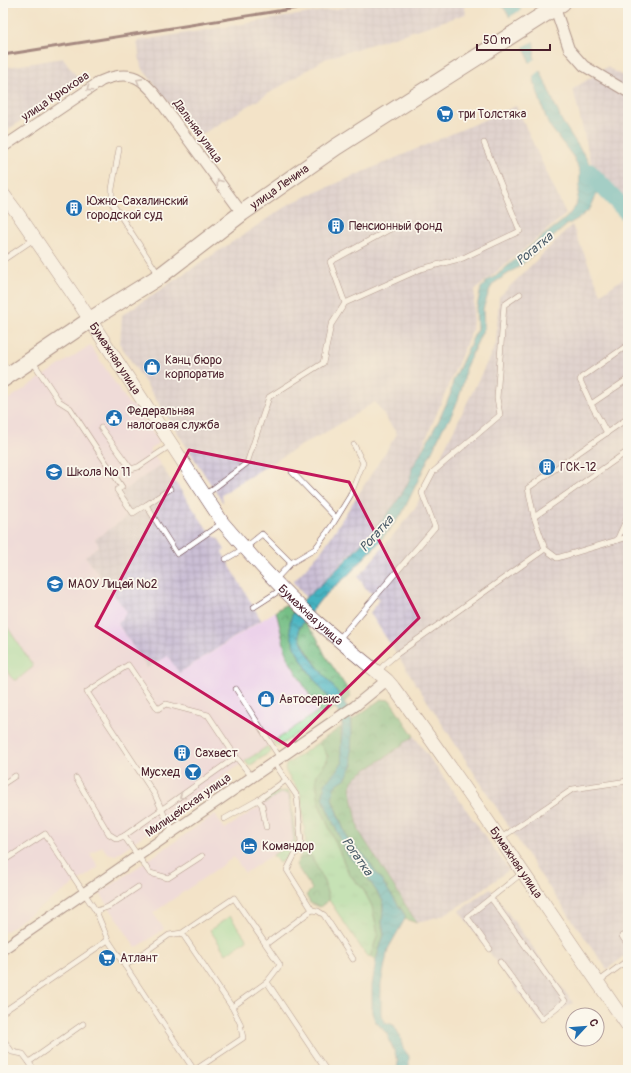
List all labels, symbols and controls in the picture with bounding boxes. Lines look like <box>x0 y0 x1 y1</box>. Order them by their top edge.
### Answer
scale bar <box>477 26 550 52</box>
text: 50 m <box>483 33 511 48</box>
street label: улица Крюкова <box>18 68 92 125</box>
one-way arrow <box>136 78 143 85</box>
one-way arrow <box>86 84 93 92</box>
street label: Дальняя улица <box>169 96 226 166</box>
supermarket icon: три Толстяка <box>435 104 455 124</box>
place label: три Толстяка <box>458 107 527 122</box>
street label: улица Ленина <box>247 161 312 214</box>
one-way arrow <box>217 180 224 187</box>
place label: Южно-Сахалинский городской суд <box>87 194 188 223</box>
building icon: Южно-Сахалинский городской суд <box>64 198 84 218</box>
building icon: Пенсионный фонд <box>326 216 346 236</box>
place label: Пенсионный фонд <box>349 219 443 234</box>
water label: Рогатка <box>513 228 557 269</box>
street label: Бумажная улица <box>86 320 144 398</box>
place label: Канц бюро корпоратив <box>165 353 224 382</box>
shop icon: Канц бюро корпоратив <box>142 357 162 377</box>
place label: Федеральная налоговая служба <box>127 404 220 433</box>
public building icon: Федеральная налоговая служба <box>104 408 124 428</box>
building icon: ГСК-12 <box>537 457 557 477</box>
place label: ГСК-12 <box>560 460 597 475</box>
school or university icon: Школа № 11 <box>44 462 64 482</box>
place label: Школа № 11 <box>67 465 131 480</box>
water label: Рогатка <box>356 512 398 555</box>
school or university icon: МАОУ Лицей №2 <box>45 574 65 594</box>
place label: МАОУ Лицей №2 <box>68 577 158 592</box>
street label: Бумажная улица <box>275 582 346 649</box>
shop icon: Автосервис <box>256 689 276 709</box>
place label: Автосервис <box>279 692 340 707</box>
building icon: Сахвест <box>172 743 192 763</box>
place label: Сахвест <box>195 746 238 761</box>
bar icon: Мусхед <box>183 762 203 782</box>
place label: Мусхед <box>141 765 181 780</box>
street label: Милицейская улица <box>143 770 234 840</box>
one-way arrow <box>179 791 186 798</box>
street label: Бумажная улица <box>486 824 546 902</box>
water label: Рогатка <box>338 834 377 880</box>
hotel icon: Командор <box>239 836 259 856</box>
place label: Командор <box>262 839 314 854</box>
supermarket icon: Атлант <box>97 948 117 968</box>
place label: Атлант <box>120 951 158 966</box>
north arrow <box>565 1007 605 1047</box>
text: С <box>586 1017 601 1029</box>

